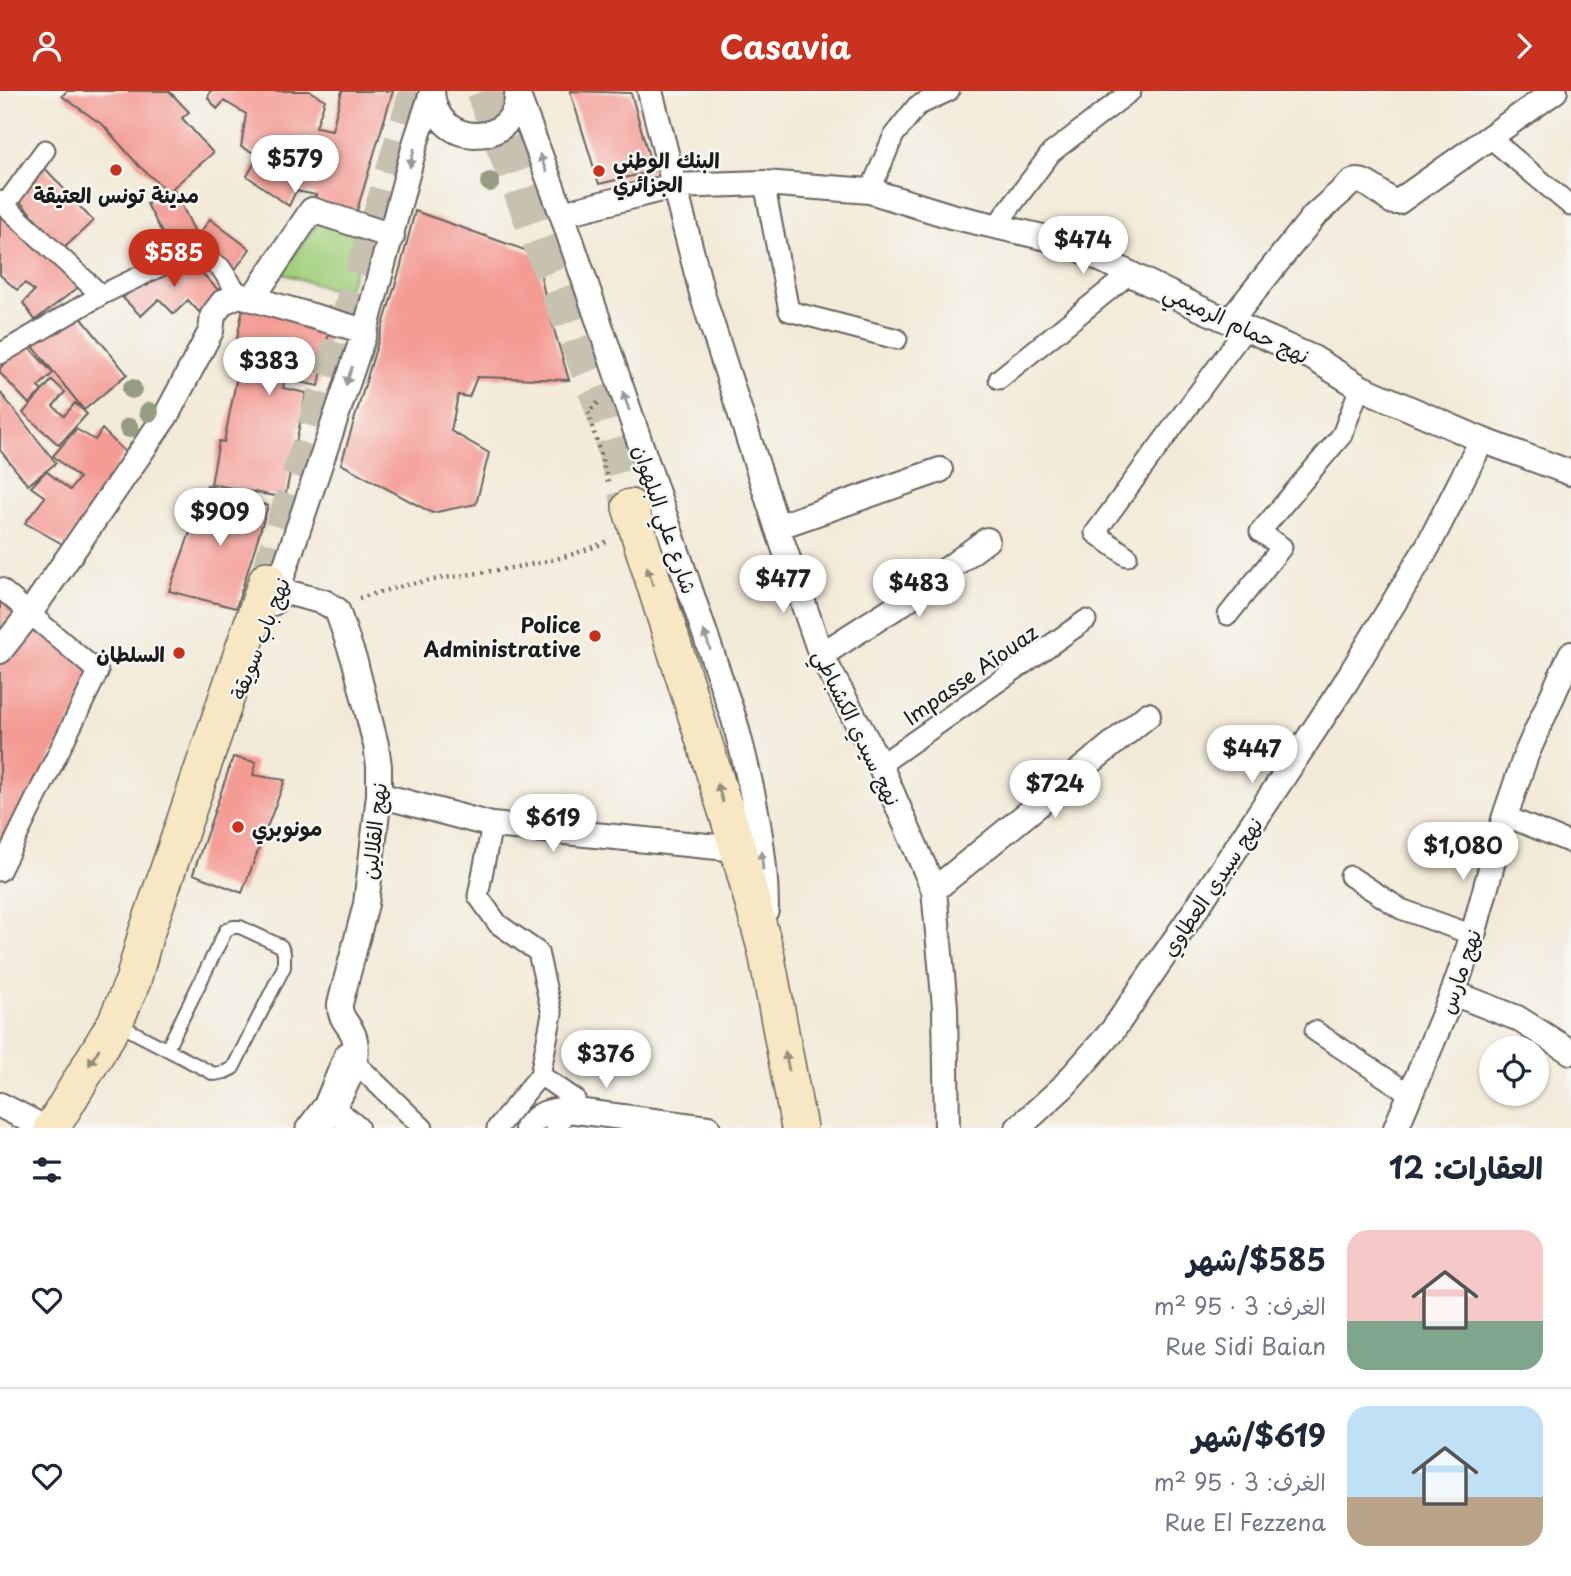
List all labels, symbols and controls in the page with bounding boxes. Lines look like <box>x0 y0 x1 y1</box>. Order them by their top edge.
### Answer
text: Casavia <box>720 22 851 70</box>
icon: person <box>28 27 66 65</box>
icon: forward <box>1505 27 1543 65</box>
pin: $579 <box>254 135 336 195</box>
text: $579 <box>267 140 323 175</box>
place label: البنك الوطني الجزائري <box>613 143 720 201</box>
one-way arrow <box>406 147 417 169</box>
one-way arrow <box>538 153 549 174</box>
marker: مدينة تونس العتيقة <box>108 162 124 178</box>
marker: البنك الوطني الجزائري <box>591 163 607 179</box>
place label: مدينة تونس العتيقة <box>33 178 199 210</box>
pin: $474 <box>1042 216 1124 276</box>
text: $474 <box>1054 221 1112 256</box>
pin: $585 <box>133 229 215 289</box>
text: $585 <box>145 234 203 269</box>
street label: نهج حمام الرميمي <box>1157 275 1315 375</box>
pin: $383 <box>228 337 310 397</box>
text: $383 <box>239 342 299 377</box>
one-way arrow <box>343 366 354 387</box>
one-way arrow <box>620 391 631 412</box>
street label: شارع علي البلهوان <box>621 440 706 599</box>
pin: $909 <box>179 489 261 548</box>
text: $909 <box>190 493 250 528</box>
pin: $477 <box>742 555 824 615</box>
pin: $483 <box>878 559 960 619</box>
text: $477 <box>755 560 811 595</box>
text: $483 <box>889 564 949 599</box>
one-way arrow <box>644 566 655 587</box>
street label: نهج باب سويقة <box>221 572 297 704</box>
place label: Police Administrative <box>423 608 581 664</box>
street label: Impasse Aĩouaz <box>896 616 1044 732</box>
marker: Police Administrative <box>587 628 603 644</box>
one-way arrow <box>701 629 712 650</box>
place label: السلطان <box>96 637 165 669</box>
street label: نهج سيدي الكشباطي <box>802 643 910 813</box>
marker: السلطان <box>171 645 187 661</box>
pin: $447 <box>1211 725 1293 785</box>
text: $447 <box>1223 730 1281 765</box>
pin: $724 <box>1014 761 1096 820</box>
text: $724 <box>1026 765 1084 800</box>
street label: نهج القلالين <box>352 781 394 881</box>
one-way arrow <box>714 782 725 803</box>
pin: $619 <box>512 795 594 854</box>
text: $619 <box>526 799 580 834</box>
street label: نهج سيدي العطاوي <box>1152 810 1270 963</box>
place label: مونوبري <box>252 811 322 845</box>
marker: مونوبري <box>230 819 246 835</box>
pin: $1,080 <box>1406 823 1520 882</box>
text: $1,080 <box>1423 827 1503 862</box>
one-way arrow <box>757 849 768 871</box>
street label: نهج مارس <box>1430 924 1488 1018</box>
pin: $376 <box>565 1031 647 1090</box>
text: $376 <box>577 1035 635 1070</box>
map controls <box>1479 1036 1549 1106</box>
button: locate <box>1479 1036 1549 1106</box>
one-way arrow <box>88 1048 101 1067</box>
one-way arrow <box>781 1050 792 1072</box>
text: العقارات: 12 <box>1389 1144 1543 1189</box>
icon: filters <box>28 1151 66 1189</box>
text: $585/شهر <box>1187 1236 1326 1281</box>
icon: home <box>1403 1258 1487 1342</box>
icon: heart <box>28 1281 66 1319</box>
text: الغرف: 3 · 95 m² <box>1154 1288 1326 1323</box>
text: Rue Sidi Baian <box>1165 1328 1326 1363</box>
text: $619/شهر <box>1192 1412 1326 1457</box>
icon: home <box>1403 1434 1487 1518</box>
icon: heart <box>28 1457 66 1495</box>
text: الغرف: 3 · 95 m² <box>1154 1464 1326 1499</box>
text: Rue El Fezzena <box>1165 1504 1326 1539</box>

